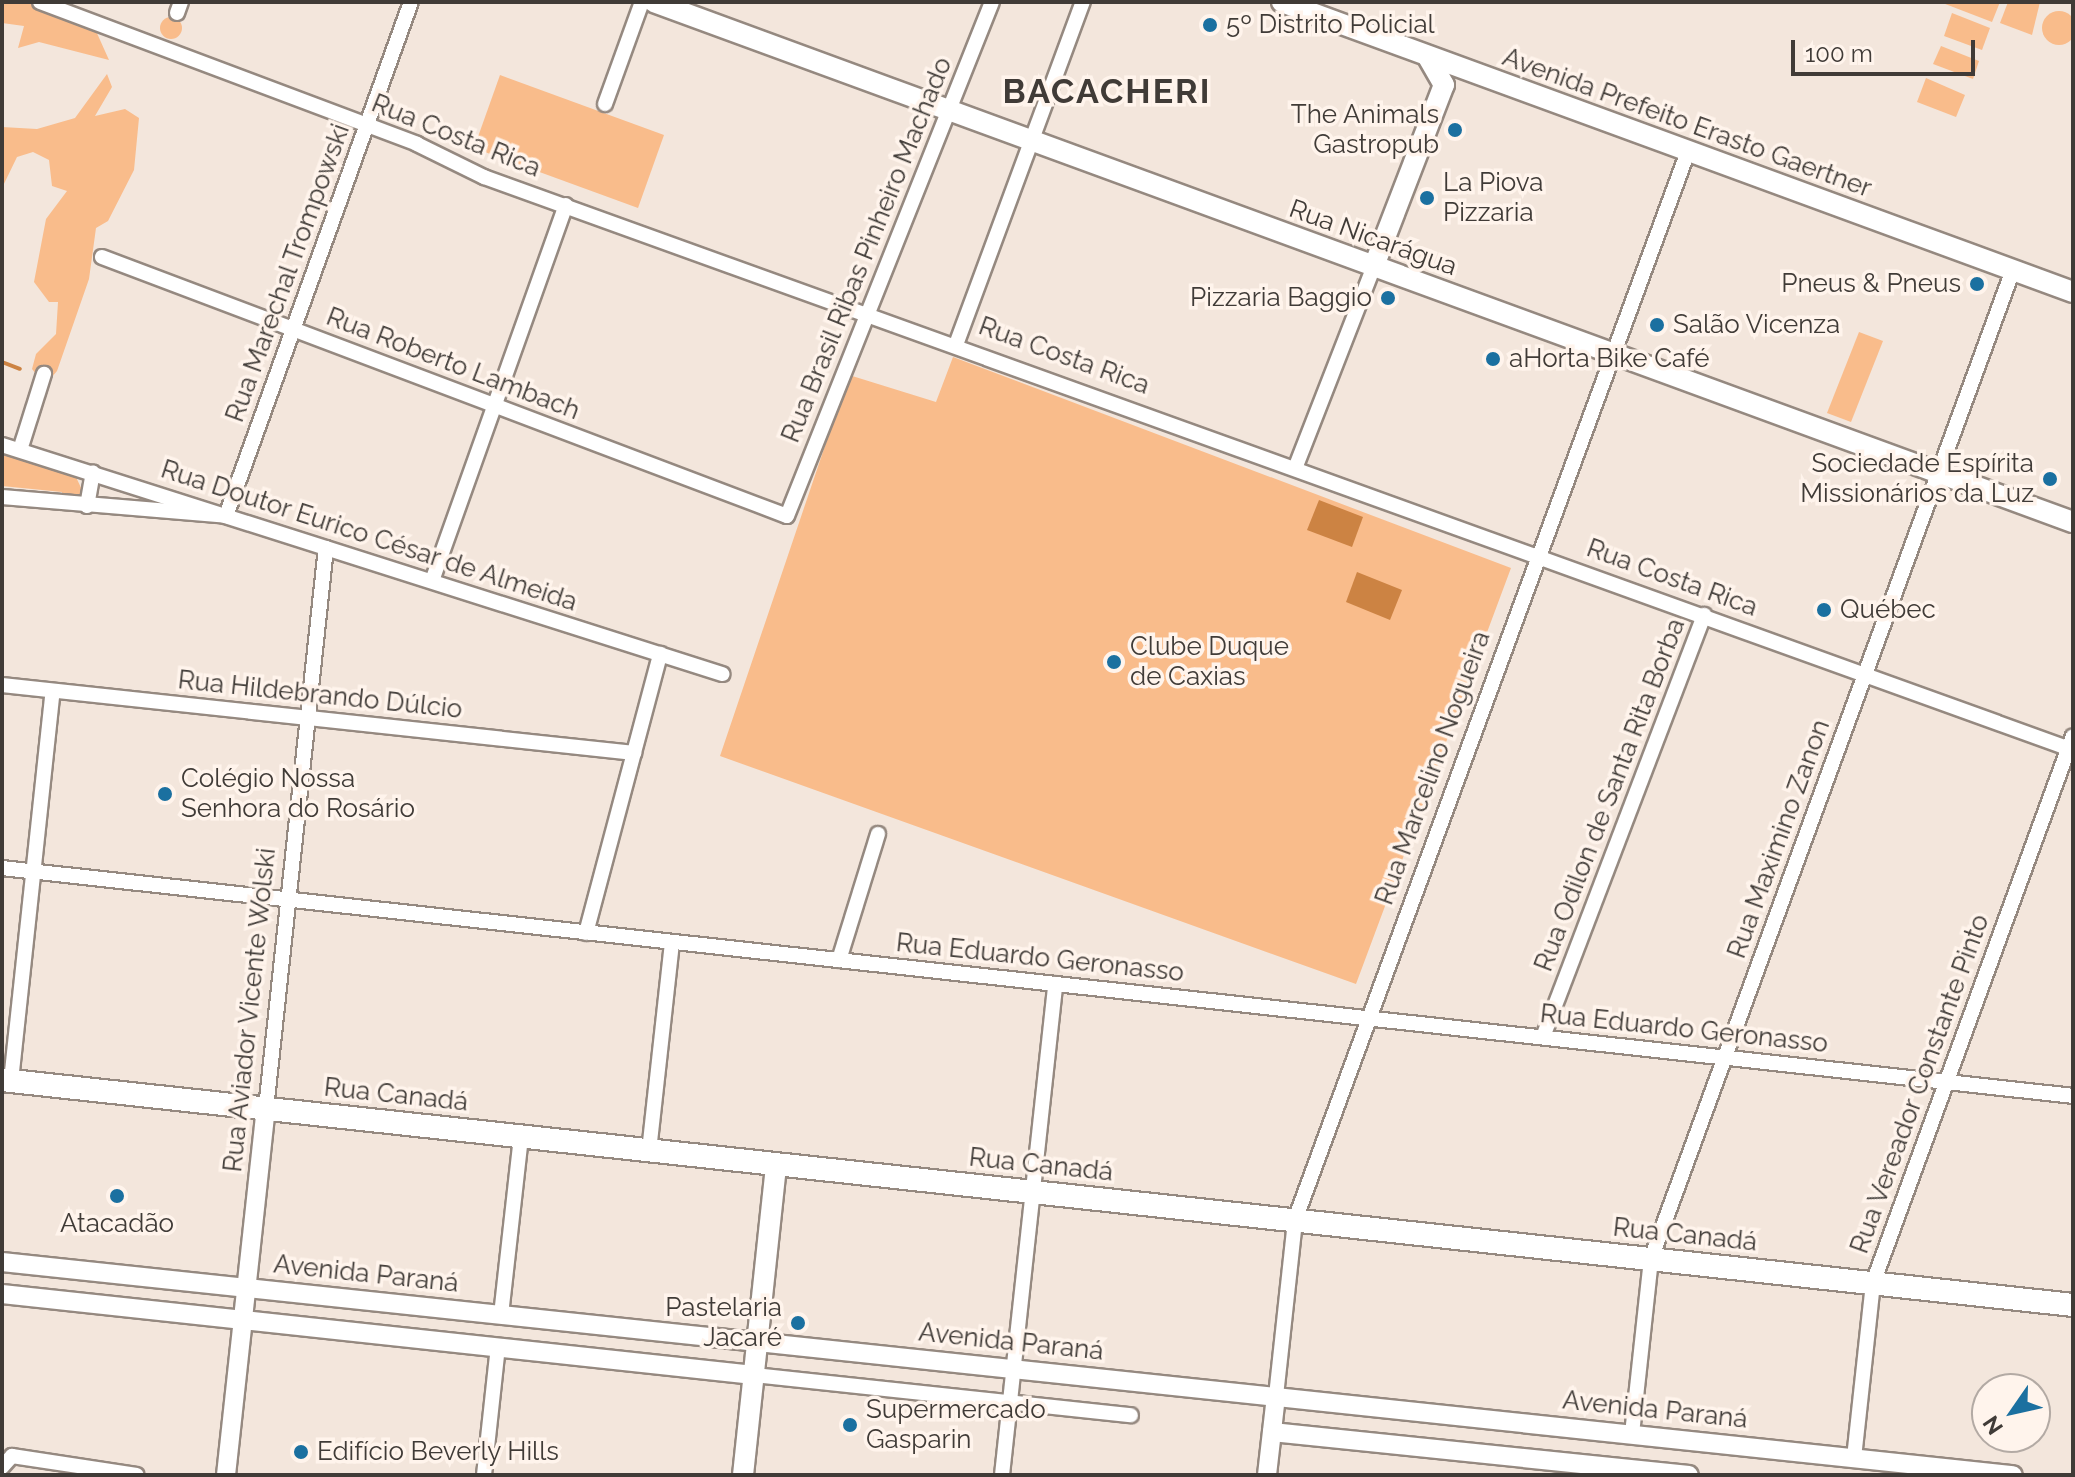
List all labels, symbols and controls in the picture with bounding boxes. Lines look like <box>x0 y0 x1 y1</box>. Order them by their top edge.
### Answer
place label: 5º Distrito Policial <box>1226 9 1435 41</box>
marker: 5º Distrito Policial <box>1201 16 1219 34</box>
scale bar <box>1795 24 1979 74</box>
text: 100 m <box>1805 39 1873 68</box>
street label: Avenida Prefeito Erasto Gaertner <box>1498 42 1876 204</box>
street label: Rua Brasil Ribas Pinheiro Machado <box>775 53 959 447</box>
district label: BACACHERI <box>1003 72 1211 112</box>
street label: Rua Costa Rica <box>367 88 545 184</box>
place label: The Animals Gastropub <box>1290 99 1439 160</box>
street label: Rua Marechal Trompowski <box>219 119 357 427</box>
marker: The Animals Gastropub <box>1446 121 1464 139</box>
place label: La Piova Pizzaria <box>1443 167 1543 228</box>
marker: La Piova Pizzaria <box>1418 189 1436 207</box>
street label: Rua Nicarágua <box>1285 193 1461 283</box>
place label: Pneus & Pneus <box>1781 268 1961 300</box>
marker: Pneus & Pneus <box>1968 275 1986 293</box>
place label: Pizzaria Baggio <box>1190 282 1372 314</box>
marker: Pizzaria Baggio <box>1379 289 1397 307</box>
street label: Rua Roberto Lambach <box>322 301 584 427</box>
place label: Salão Vicenza <box>1673 309 1841 341</box>
street label: Rua Costa Rica <box>974 311 1154 401</box>
marker: Salão Vicenza <box>1648 316 1666 334</box>
place label: aHorta Bike Café <box>1509 343 1710 375</box>
marker: aHorta Bike Café <box>1484 350 1502 368</box>
place label: Sociedade Espírita Missionários da Luz <box>1800 448 2034 510</box>
street label: Rua Doutor Eurico César de Almeida <box>156 454 582 618</box>
marker: Sociedade Espírita Missionários da Luz <box>2041 470 2059 488</box>
street label: Rua Costa Rica <box>1582 533 1762 623</box>
place label: Québec <box>1840 594 1936 626</box>
marker: Québec <box>1815 601 1833 619</box>
street label: Rua Odilon de Santa Rita Borba <box>1528 614 1692 976</box>
street label: Rua Marcelino Nogueira <box>1369 627 1497 909</box>
place label: Clube Duque de Caxias <box>1130 631 1289 692</box>
marker: Clube Duque de Caxias <box>1105 653 1123 671</box>
street label: Rua Hildebrando Dúlcio <box>176 665 464 725</box>
street label: Rua Maximino Zanon <box>1721 715 1837 963</box>
place label: Colégio Nossa Senhora do Rosário <box>181 763 415 824</box>
marker: Colégio Nossa Senhora do Rosário <box>156 785 174 803</box>
street label: Rua Aviador Vicente Wolski <box>217 845 283 1175</box>
street label: Rua Vereador Constante Pinto <box>1844 910 1996 1258</box>
street label: Rua Eduardo Geronasso <box>895 927 1185 989</box>
street label: Rua Eduardo Geronasso <box>1539 998 1829 1060</box>
street label: Rua Canadá <box>322 1072 470 1118</box>
street label: Rua Canadá <box>967 1142 1115 1188</box>
marker: Atacadão <box>108 1187 126 1205</box>
place label: Atacadão <box>60 1208 174 1240</box>
street label: Rua Canadá <box>1611 1212 1759 1258</box>
street label: Avenida Paraná <box>272 1249 460 1299</box>
place label: Pastelaria Jacaré <box>665 1292 782 1354</box>
marker: Pastelaria Jacaré <box>789 1314 807 1332</box>
street label: Avenida Paraná <box>917 1317 1105 1367</box>
north arrow <box>1971 1373 2051 1453</box>
street label: Avenida Paraná <box>1561 1385 1749 1435</box>
place label: Supermercado Gasparin <box>866 1394 1046 1456</box>
text: N <box>1977 1411 2008 1440</box>
marker: Supermercado Gasparin <box>841 1416 859 1434</box>
place label: Edifício Beverly Hills <box>317 1436 559 1468</box>
marker: Edifício Beverly Hills <box>292 1443 310 1461</box>

